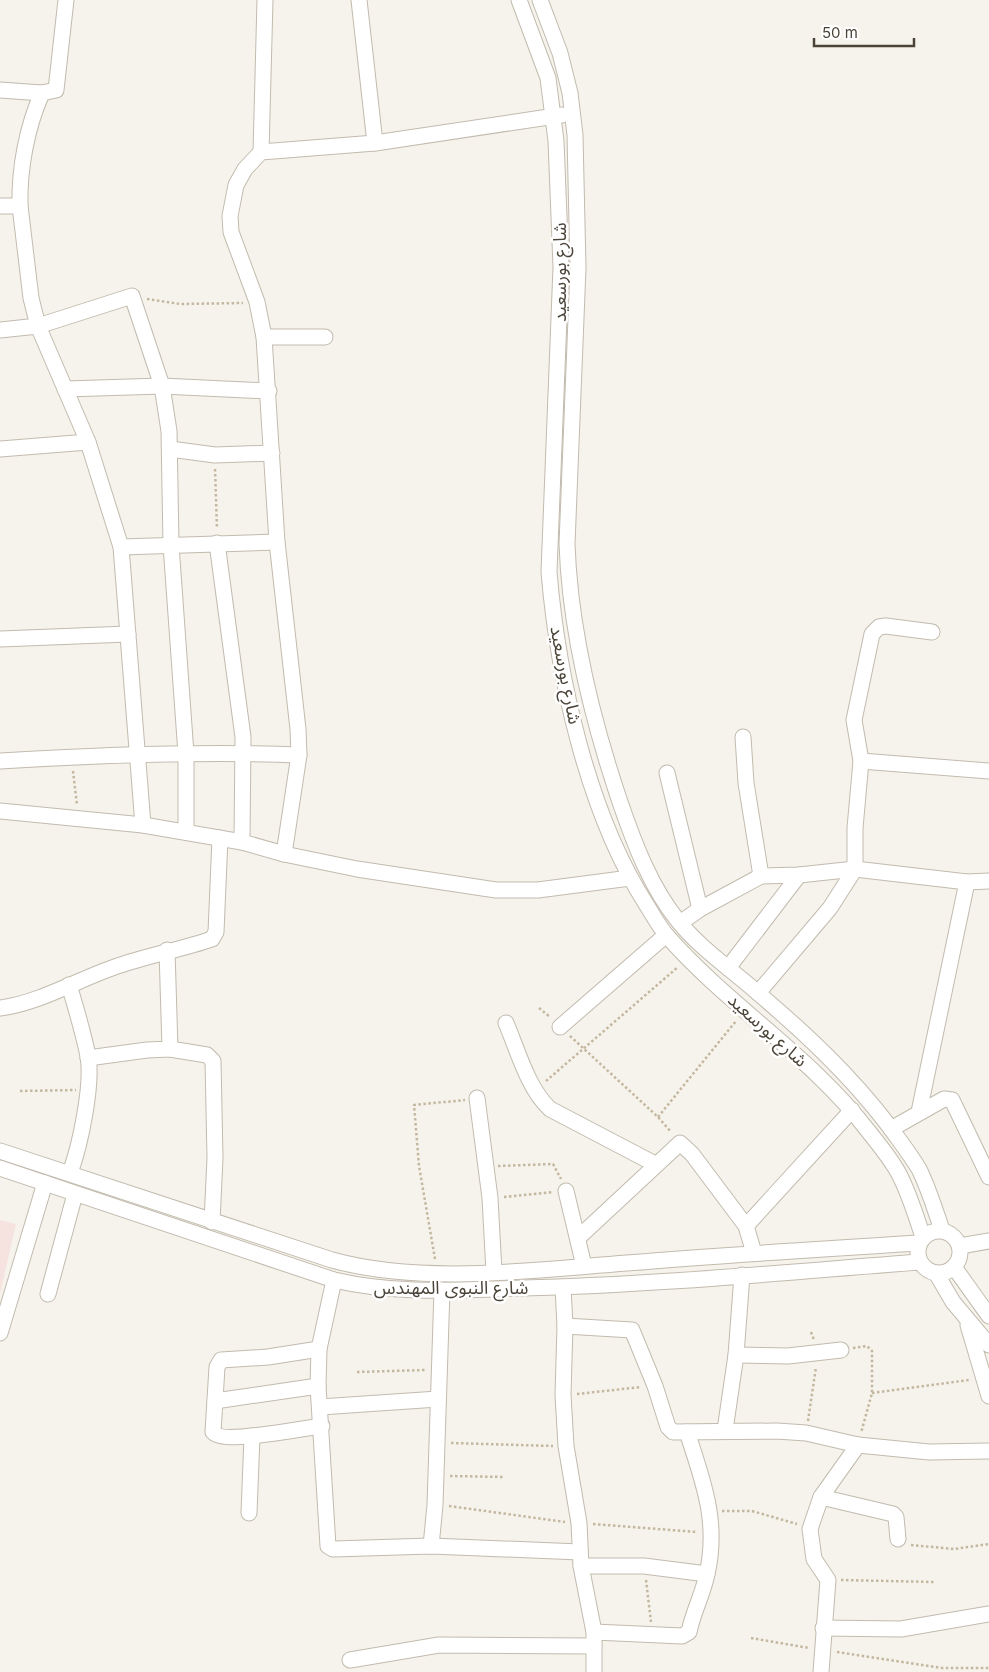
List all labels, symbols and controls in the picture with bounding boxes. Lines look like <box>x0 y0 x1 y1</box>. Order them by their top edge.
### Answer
scale bar <box>814 15 914 47</box>
text: 50 m <box>822 23 858 42</box>
street label: شارع بورسعيد <box>549 222 574 322</box>
street label: شارع بورسعيد <box>542 624 586 727</box>
street label: شارع بورسعيد <box>721 989 812 1074</box>
street label: شارع النبوى المهندس <box>374 1277 528 1302</box>

